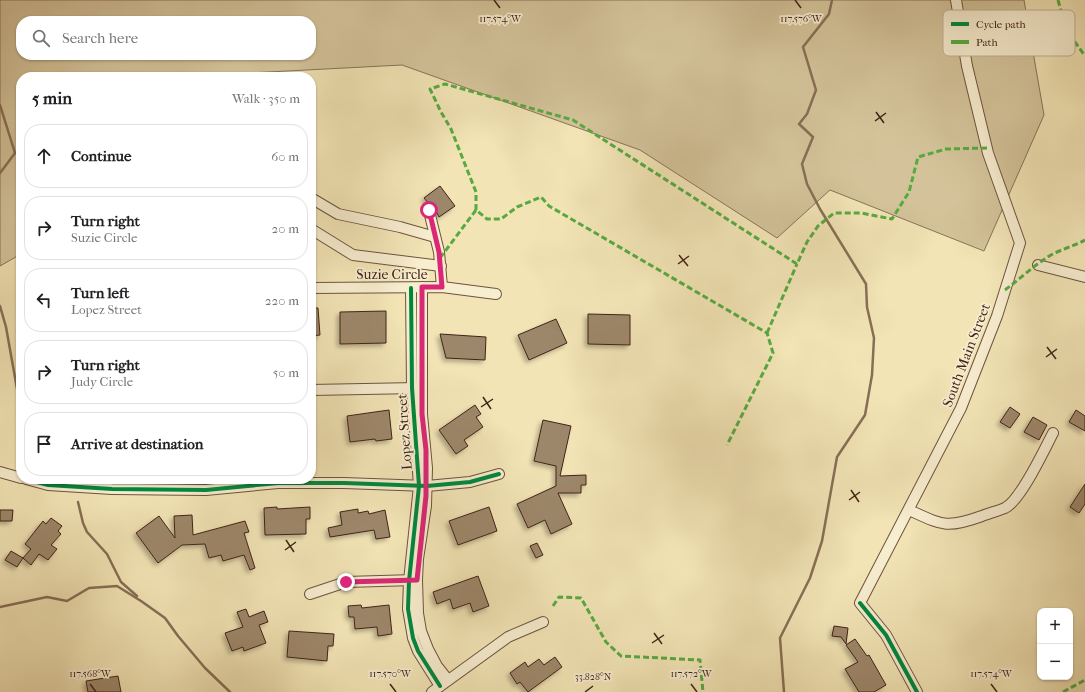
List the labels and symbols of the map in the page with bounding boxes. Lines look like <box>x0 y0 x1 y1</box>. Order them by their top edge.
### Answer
legend <box>943 10 1075 56</box>
text: 117.574°W <box>479 13 522 25</box>
text: 117.576°W <box>780 13 823 25</box>
text: Cycle path <box>976 18 1027 31</box>
text: Path <box>976 36 999 49</box>
route start <box>420 201 438 219</box>
street label: Suzie Circle <box>356 266 428 283</box>
street label: South Main Street <box>939 301 994 409</box>
street label: Lopez Street <box>393 393 416 471</box>
route end <box>337 573 355 591</box>
text: 117.568°W <box>69 668 112 680</box>
text: 117.570°W <box>369 668 412 680</box>
text: 117.572°W <box>670 668 713 680</box>
text: 117.574°W <box>970 668 1013 680</box>
text: 33.828°N <box>575 671 612 683</box>

